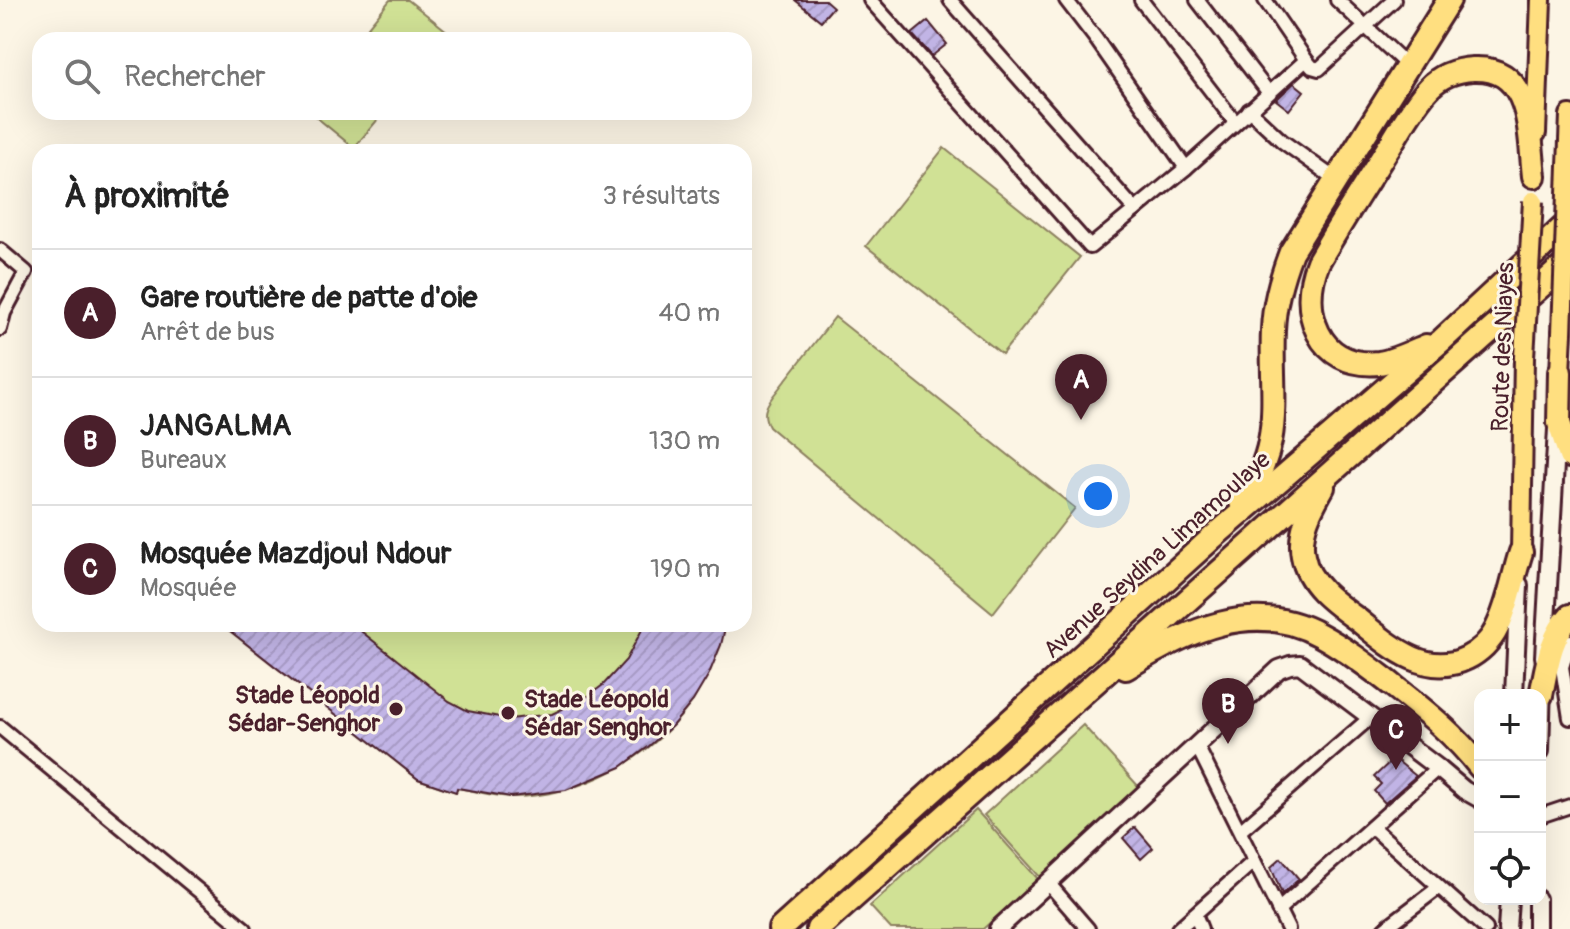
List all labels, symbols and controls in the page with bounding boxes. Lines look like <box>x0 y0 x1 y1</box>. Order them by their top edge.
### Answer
search box <box>32 32 752 120</box>
icon: search <box>60 54 104 98</box>
text: Rechercher <box>124 58 266 95</box>
text: À proximité <box>64 175 230 218</box>
text: 3 résultats <box>602 180 720 212</box>
street label: Route des Niayes <box>1486 261 1520 432</box>
text: Gare routière de patte d'oie <box>140 279 477 316</box>
text: A <box>82 297 98 329</box>
text: 40 m <box>658 297 720 329</box>
text: Arrêt de bus <box>140 316 274 348</box>
pin: A <box>1055 354 1107 420</box>
text: JANGALMA <box>140 407 291 444</box>
text: B <box>83 425 97 457</box>
text: 130 m <box>649 425 720 457</box>
text: Bureaux <box>140 444 227 476</box>
street label: Avenue Seydina Limamoulaye <box>1037 445 1277 665</box>
your location <box>1078 476 1118 516</box>
text: Mosquée Mazdjoul Ndour <box>140 535 451 572</box>
text: C <box>82 553 98 585</box>
text: 190 m <box>650 553 720 585</box>
text: Mosquée <box>140 572 236 604</box>
pin: B <box>1202 678 1254 744</box>
place label: Stade Léopold Sédar-Senghor <box>228 681 380 738</box>
place label: Stade Léopold Sédar Senghor <box>524 685 672 742</box>
map controls <box>1474 689 1546 905</box>
button: + <box>1474 689 1546 761</box>
marker: Stade Léopold Sédar-Senghor <box>387 700 405 718</box>
marker: Stade Léopold Sédar Senghor <box>499 704 517 722</box>
pin: C <box>1370 704 1422 770</box>
button: − <box>1474 761 1546 833</box>
button: locate <box>1474 833 1546 905</box>

